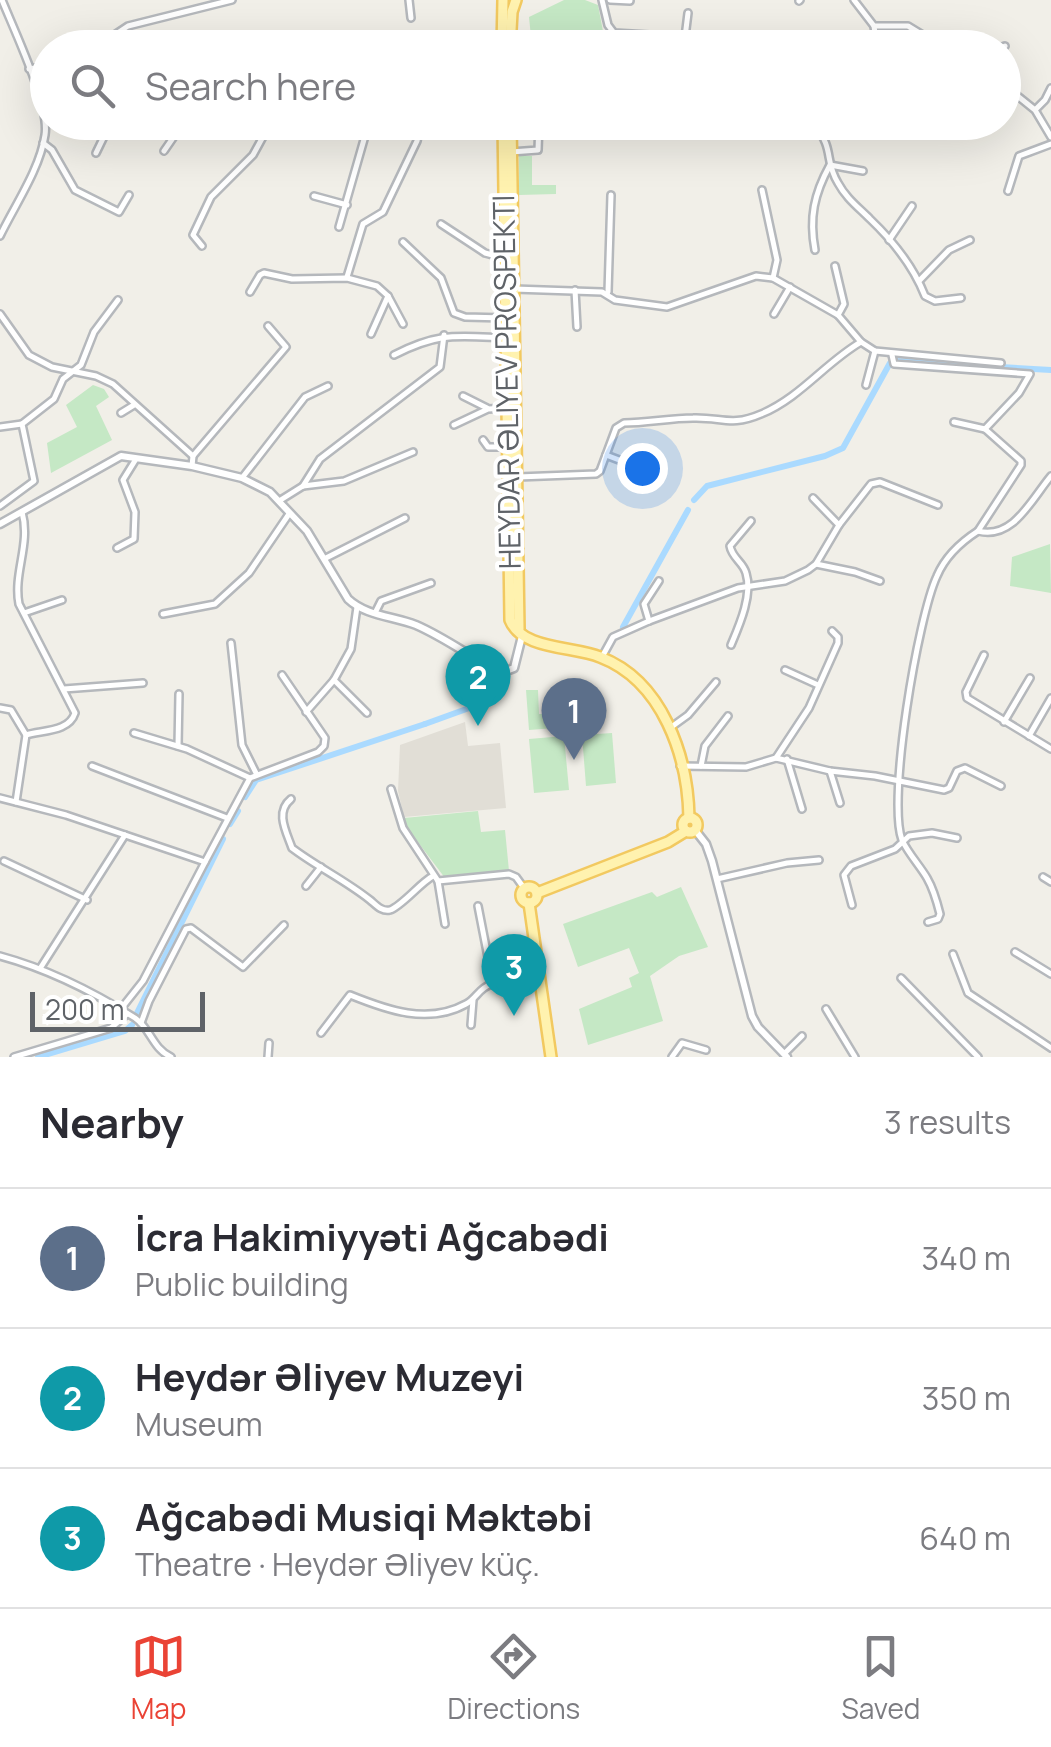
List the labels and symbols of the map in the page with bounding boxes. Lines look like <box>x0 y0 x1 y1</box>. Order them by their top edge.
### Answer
street label: HEYDAR ƏLIYEV PROSPEKTI <box>482 194 530 570</box>
your location <box>617 443 668 494</box>
pin: 2 <box>446 644 510 726</box>
pin: 1 <box>542 678 606 760</box>
pin: 3 <box>482 934 546 1016</box>
scale bar <box>30 987 205 1032</box>

